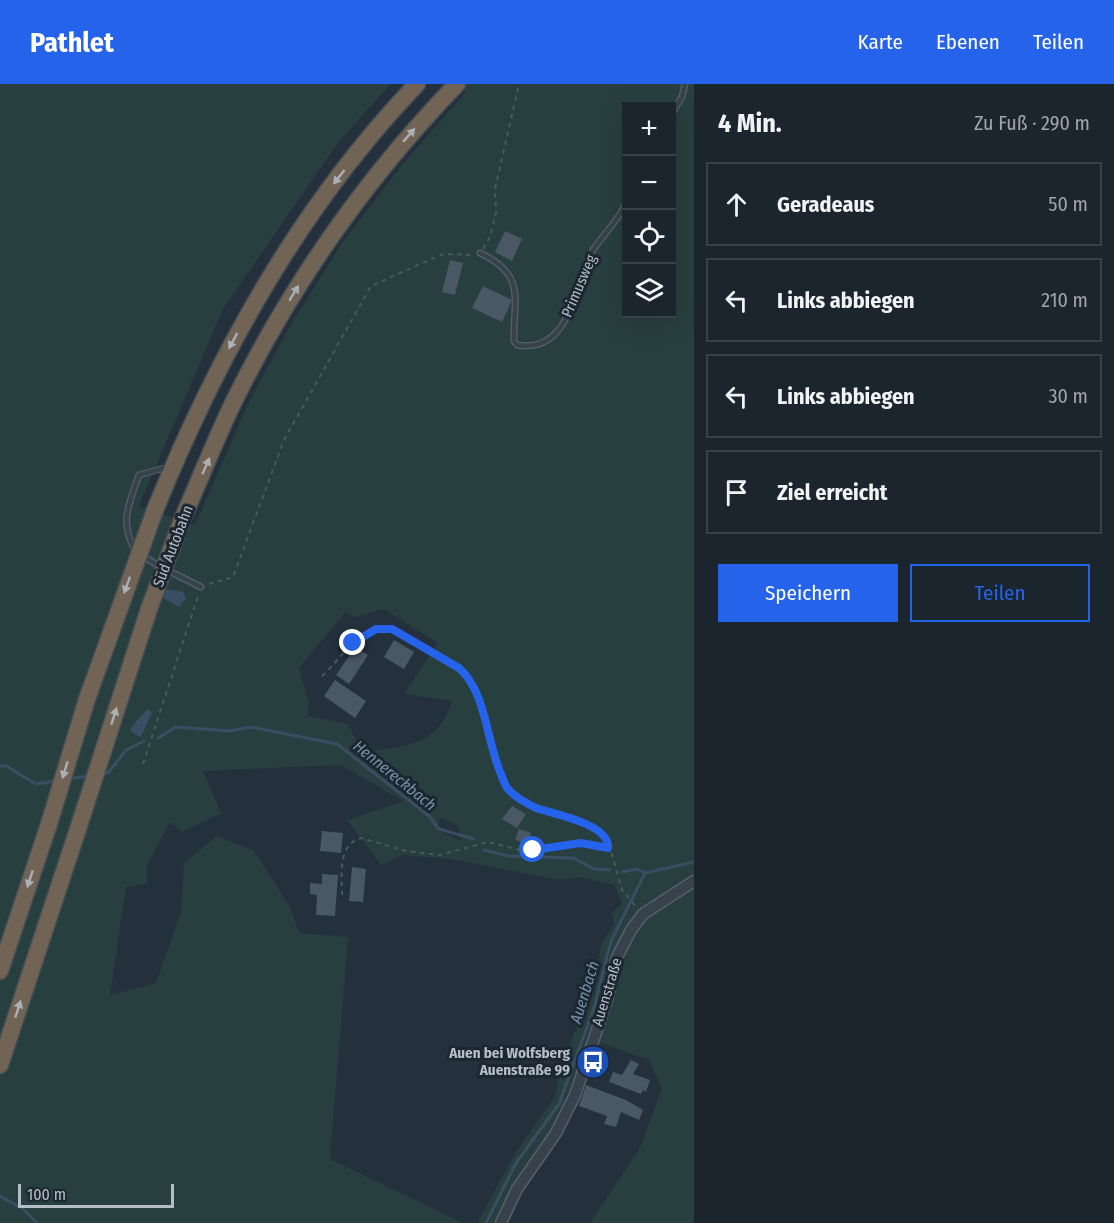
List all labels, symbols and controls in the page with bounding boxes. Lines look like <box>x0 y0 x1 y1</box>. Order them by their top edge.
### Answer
text: Pathlet <box>30 26 114 59</box>
text: Karte <box>857 29 903 55</box>
text: Ebenen <box>936 29 1000 55</box>
text: Teilen <box>1033 29 1084 55</box>
map controls <box>622 102 676 318</box>
button: + <box>622 102 676 156</box>
text: 4 Min. <box>718 108 782 139</box>
text: Zu Fuß · 290 m <box>974 111 1090 135</box>
one-way arrow <box>402 128 415 143</box>
button: − <box>622 156 676 210</box>
one-way arrow <box>332 169 345 185</box>
icon: ahead <box>720 188 753 221</box>
text: Geradeaus <box>777 191 874 218</box>
text: 50 m <box>1048 192 1088 216</box>
button: locate <box>622 210 676 264</box>
street label: Primusweg <box>558 252 600 320</box>
button: layers <box>622 264 676 318</box>
icon: left <box>720 284 753 317</box>
one-way arrow <box>289 285 300 301</box>
text: Links abbiegen <box>777 287 915 314</box>
text: 210 m <box>1041 288 1088 312</box>
one-way arrow <box>228 332 238 349</box>
icon: left <box>720 380 753 413</box>
text: Links abbiegen <box>777 383 915 410</box>
text: 30 m <box>1048 384 1088 408</box>
one-way arrow <box>201 457 211 475</box>
icon: arrive <box>720 476 753 509</box>
text: Ziel erreicht <box>777 479 888 506</box>
street label: Süd Autobahn <box>149 503 197 589</box>
button: Speichern <box>718 564 898 622</box>
button: Teilen <box>910 564 1090 622</box>
one-way arrow <box>122 576 132 594</box>
route end <box>339 629 365 655</box>
one-way arrow <box>109 707 119 725</box>
water label: Hennereckbach <box>350 736 440 815</box>
one-way arrow <box>60 761 70 779</box>
route start <box>519 836 545 862</box>
one-way arrow <box>25 870 35 888</box>
street label: Auenstraße <box>588 956 626 1028</box>
water label: Auenbach <box>566 959 603 1027</box>
one-way arrow <box>14 1000 24 1018</box>
place label: Auen bei Wolfsberg Auenstraße 99 <box>448 1044 571 1079</box>
bus stop icon: Auen bei Wolfsberg Auenstraße 99 <box>575 1044 611 1080</box>
scale bar <box>18 1181 174 1208</box>
text: 100 m <box>27 1185 66 1204</box>

